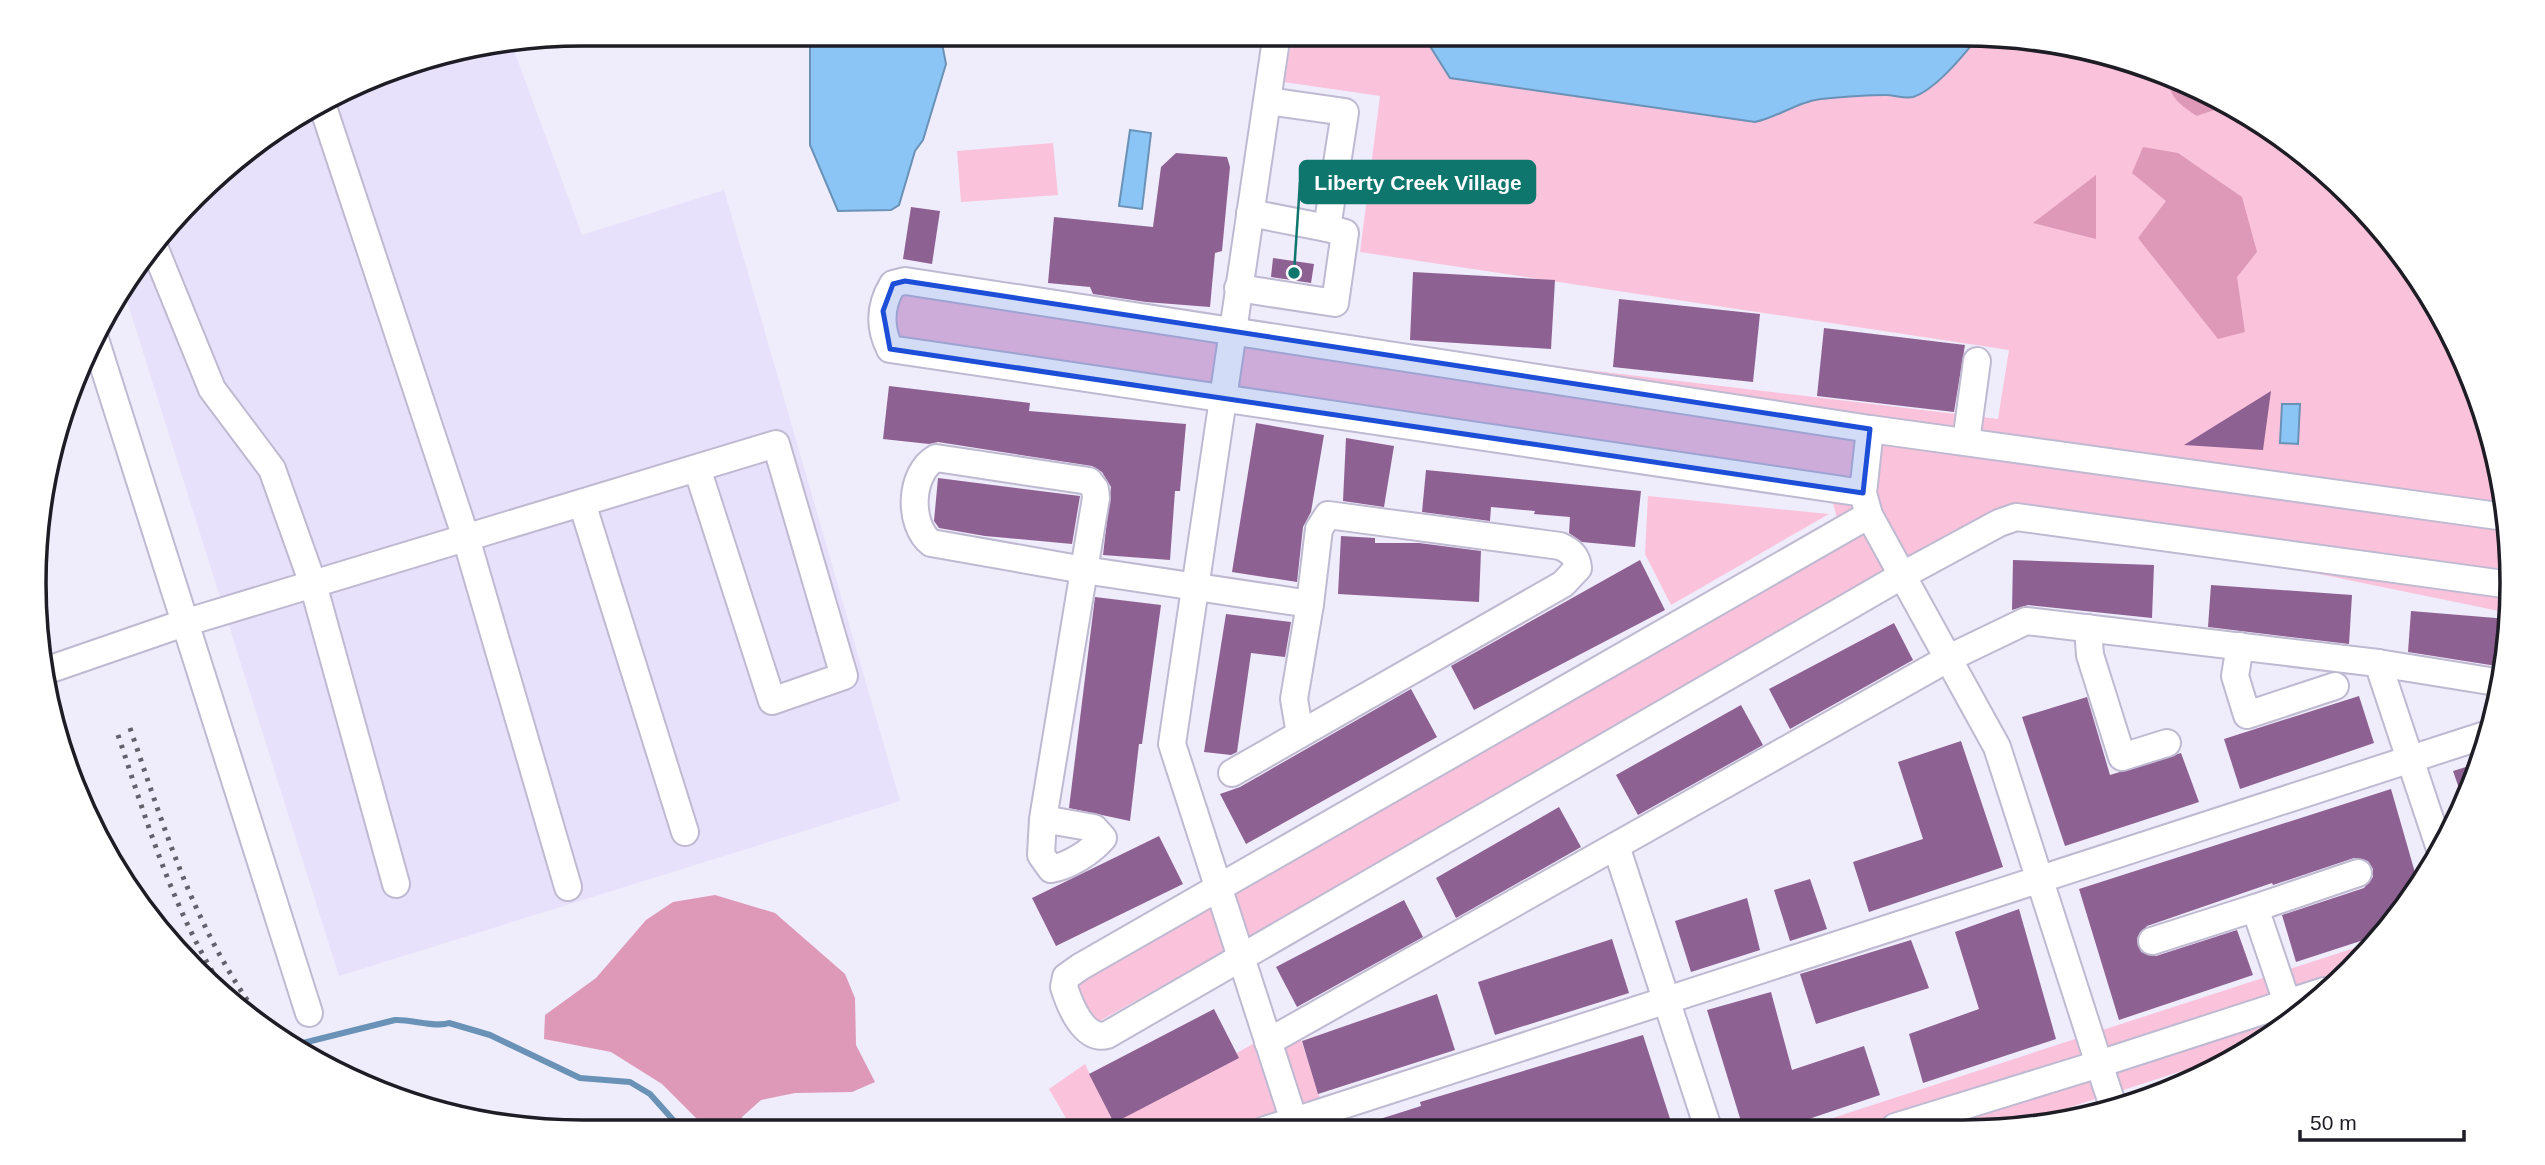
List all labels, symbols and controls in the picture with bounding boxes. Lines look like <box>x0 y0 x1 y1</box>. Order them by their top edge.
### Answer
callout: Liberty Creek Village <box>1300 161 1535 203</box>
text: Liberty Creek Village <box>1314 171 1522 194</box>
scale bar <box>2300 1098 2464 1142</box>
text: 50 m <box>2310 1111 2357 1134</box>

